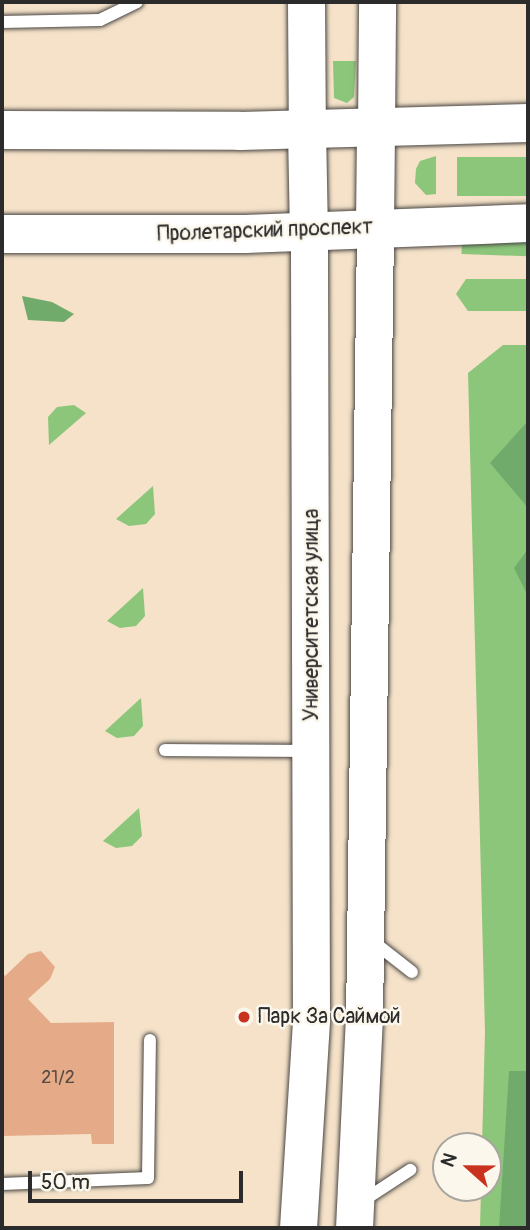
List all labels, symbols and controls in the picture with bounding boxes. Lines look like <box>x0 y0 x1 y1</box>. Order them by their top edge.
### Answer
street label: Пролетарский проспект <box>157 215 373 247</box>
street label: Университетская улица <box>299 509 325 721</box>
place label: Парк За Саймой <box>258 1004 401 1030</box>
marker: Парк За Саймой <box>236 1009 252 1025</box>
house number: 21/2 <box>41 1067 75 1089</box>
north arrow <box>432 1132 502 1202</box>
text: N <box>436 1150 463 1171</box>
scale bar <box>32 1156 247 1200</box>
text: 50 m <box>41 1169 90 1196</box>

